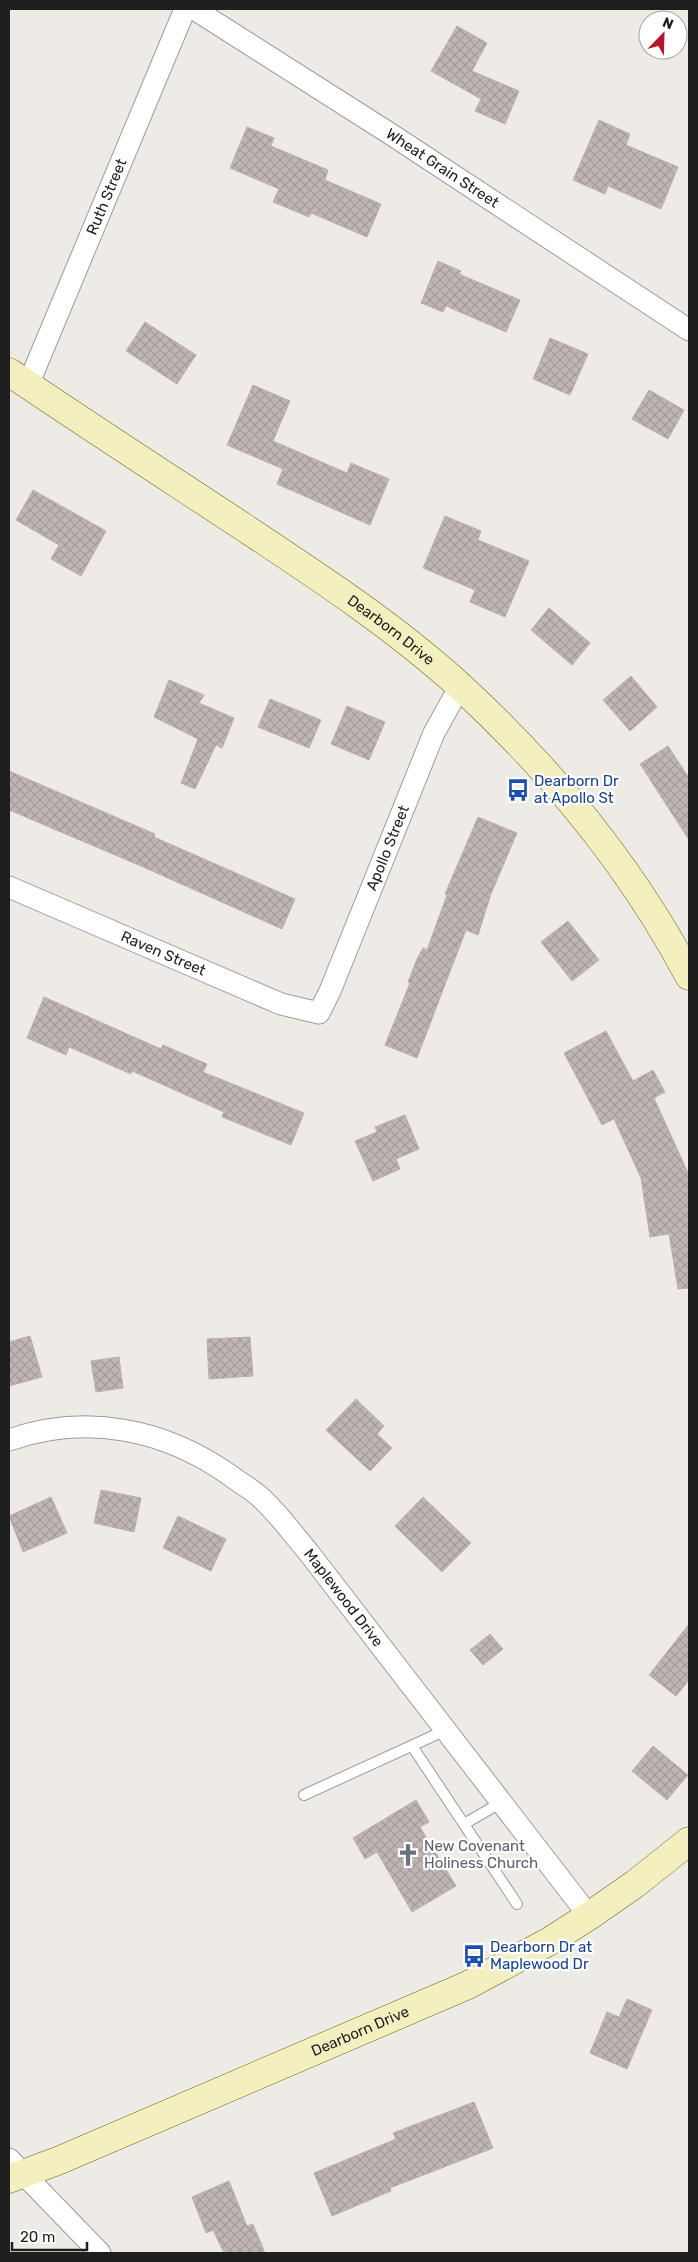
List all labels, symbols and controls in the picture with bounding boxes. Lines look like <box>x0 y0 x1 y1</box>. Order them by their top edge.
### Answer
north arrow <box>638 10 688 60</box>
text: N <box>660 14 676 33</box>
street label: Wheat Grain Street <box>383 125 502 212</box>
street label: Ruth Street <box>83 156 131 238</box>
street label: Dearborn Drive <box>344 591 438 669</box>
place label: Dearborn Dr at Apollo St <box>534 772 619 807</box>
bus stop icon: Dearborn Dr at Apollo St <box>505 777 531 803</box>
street label: Apollo Street <box>362 802 413 893</box>
street label: Raven Street <box>118 927 209 980</box>
street label: Maplewood Drive <box>300 1545 387 1650</box>
place label: New Covenant Holiness Church <box>424 1837 538 1872</box>
church icon: New Covenant Holiness Church <box>395 1842 421 1868</box>
place label: Dearborn Dr at Maplewood Dr <box>490 1938 592 1973</box>
bus stop icon: Dearborn Dr at Maplewood Dr <box>461 1943 487 1969</box>
street label: Dearborn Drive <box>308 2002 412 2060</box>
scale bar <box>12 2220 88 2252</box>
text: 20 m <box>20 2228 55 2246</box>

